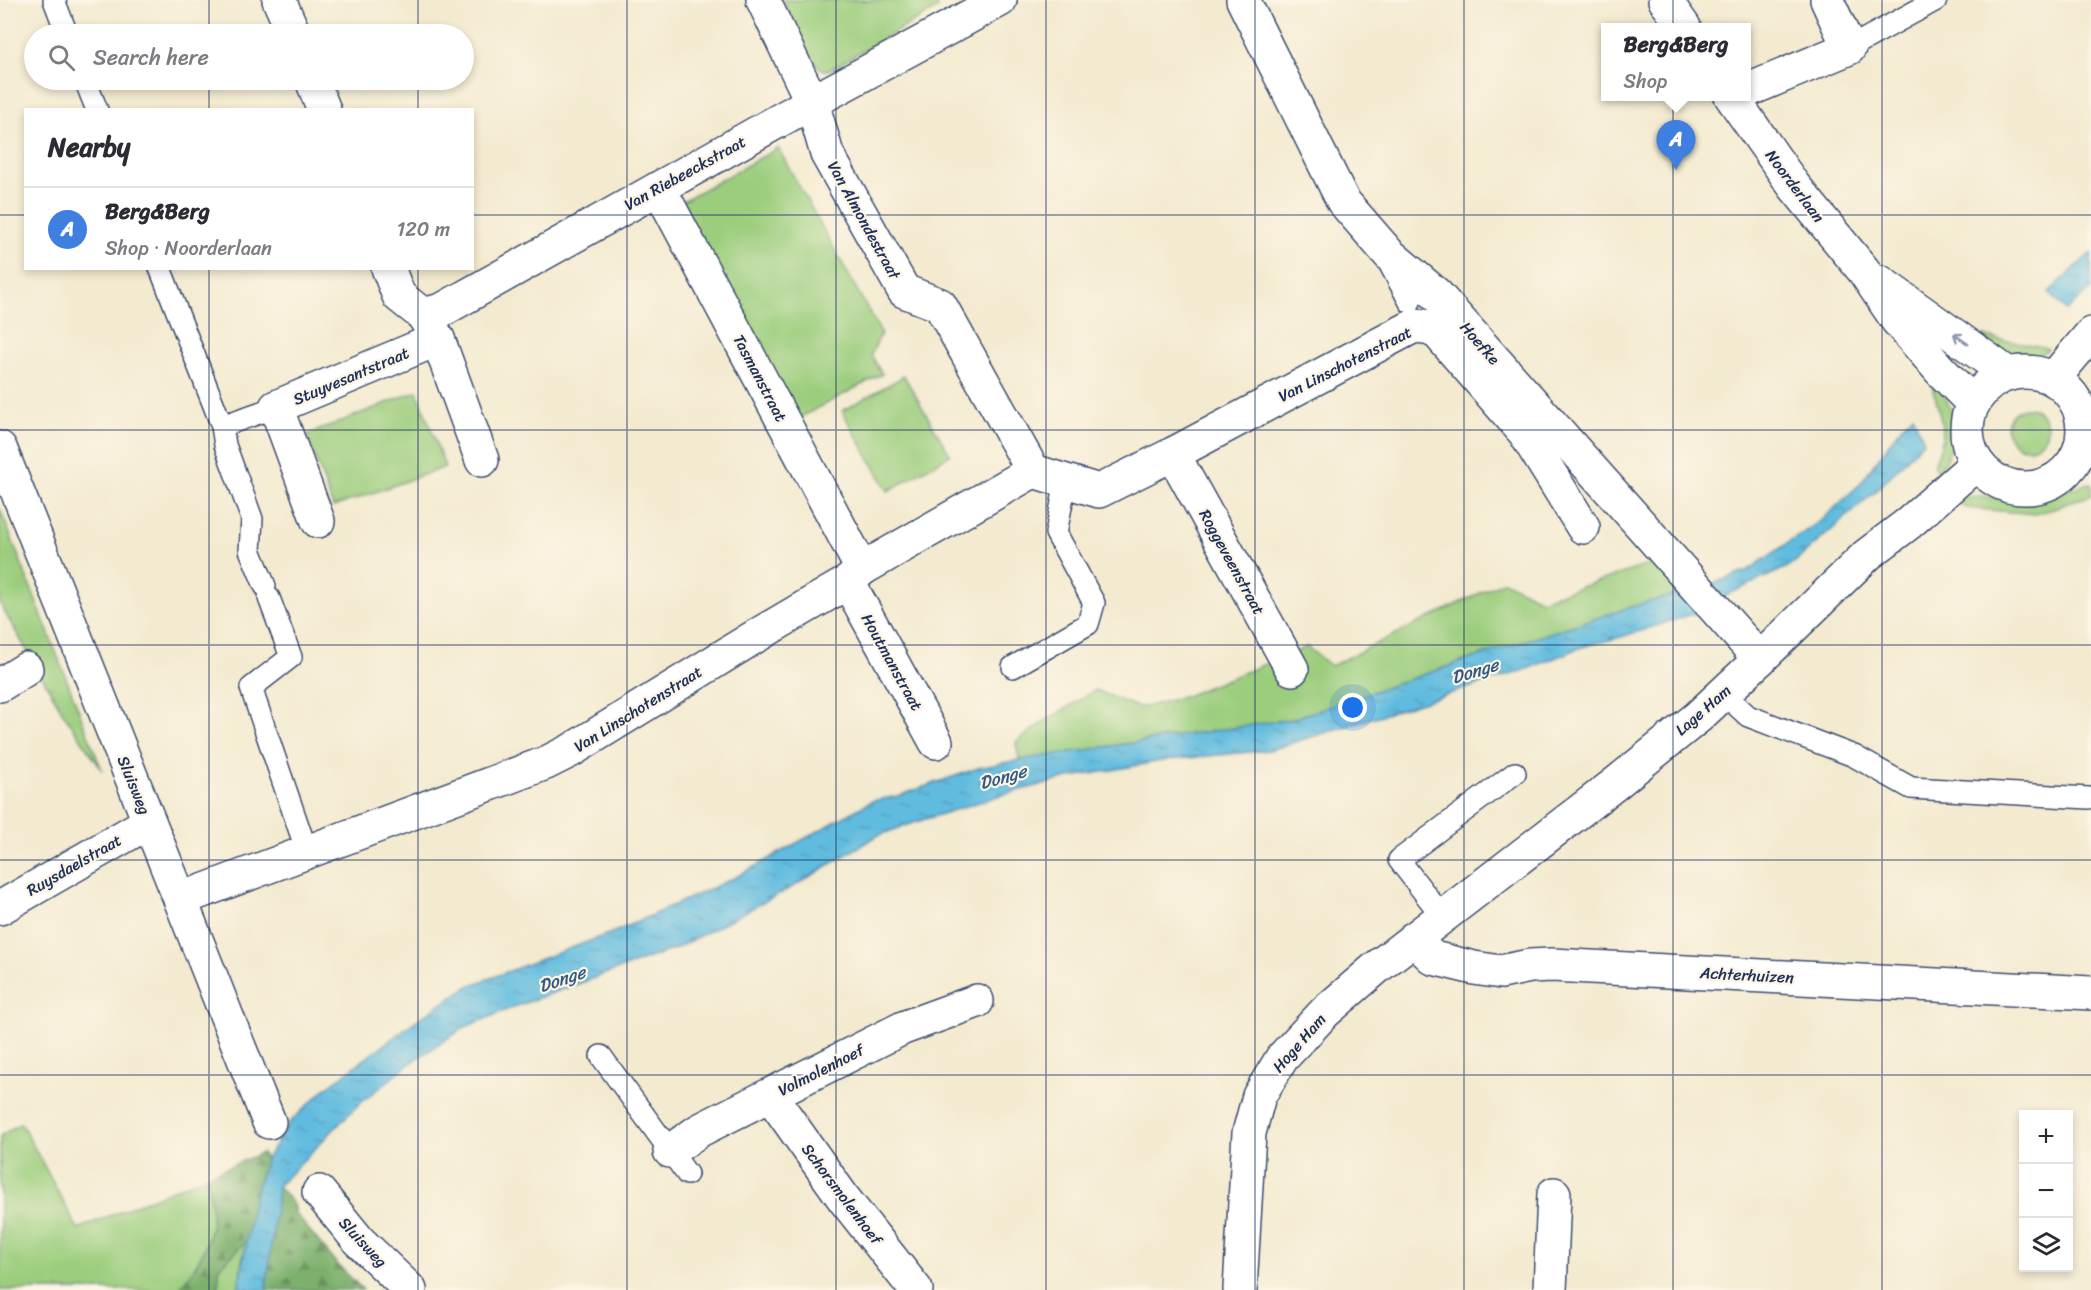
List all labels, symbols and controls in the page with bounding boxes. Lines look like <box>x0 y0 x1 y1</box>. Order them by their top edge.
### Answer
popup <box>1601 23 1751 101</box>
search box <box>24 24 474 90</box>
text: Berg&Berg <box>1624 25 1728 64</box>
text: Search here <box>93 38 209 77</box>
icon: search <box>45 41 78 74</box>
text: Shop <box>1624 64 1667 99</box>
pin: A <box>1656 120 1696 170</box>
text: Nearby <box>48 124 130 170</box>
street label: Van Riebeeckstraat <box>619 127 751 219</box>
street label: Noorderlaan <box>1758 143 1833 229</box>
street label: Van Almondestraat <box>819 155 909 285</box>
text: Berg&Berg <box>105 192 210 231</box>
text: A <box>61 212 74 247</box>
text: 120 m <box>397 212 450 247</box>
text: Shop · Noorderlaan <box>105 231 272 266</box>
street label: Hoefke <box>1452 314 1508 372</box>
street label: Van Linschotenstraat <box>1273 318 1417 410</box>
street label: Tasmanstraat <box>725 329 795 427</box>
one-way arrow <box>1953 333 1969 345</box>
street label: Stuyvesantstraat <box>288 338 414 414</box>
street label: Roggeveenstraat <box>1191 504 1273 620</box>
street label: Houtmanstraat <box>853 608 931 716</box>
water label: Donge <box>1447 648 1504 693</box>
street label: Van Linschotenstraat <box>568 658 708 760</box>
street label: Lage Ham <box>1668 677 1738 743</box>
your location <box>1338 693 1367 722</box>
street label: Sluisweg <box>109 751 159 819</box>
water label: Donge <box>976 755 1032 799</box>
street label: Ruysdaelstraat <box>21 826 127 904</box>
water label: Donge <box>534 955 592 1002</box>
street label: Achterhuizen <box>1698 958 1795 992</box>
street label: Hoge Ham <box>1265 1006 1333 1080</box>
street label: Volmolenhoef <box>773 1035 871 1104</box>
map controls <box>2019 1110 2073 1272</box>
button: + <box>2019 1110 2073 1164</box>
street label: Schorsmolenhoef <box>794 1137 891 1253</box>
button: − <box>2019 1164 2073 1218</box>
street label: Sluisweg <box>331 1210 395 1274</box>
button: layers <box>2019 1218 2073 1272</box>

